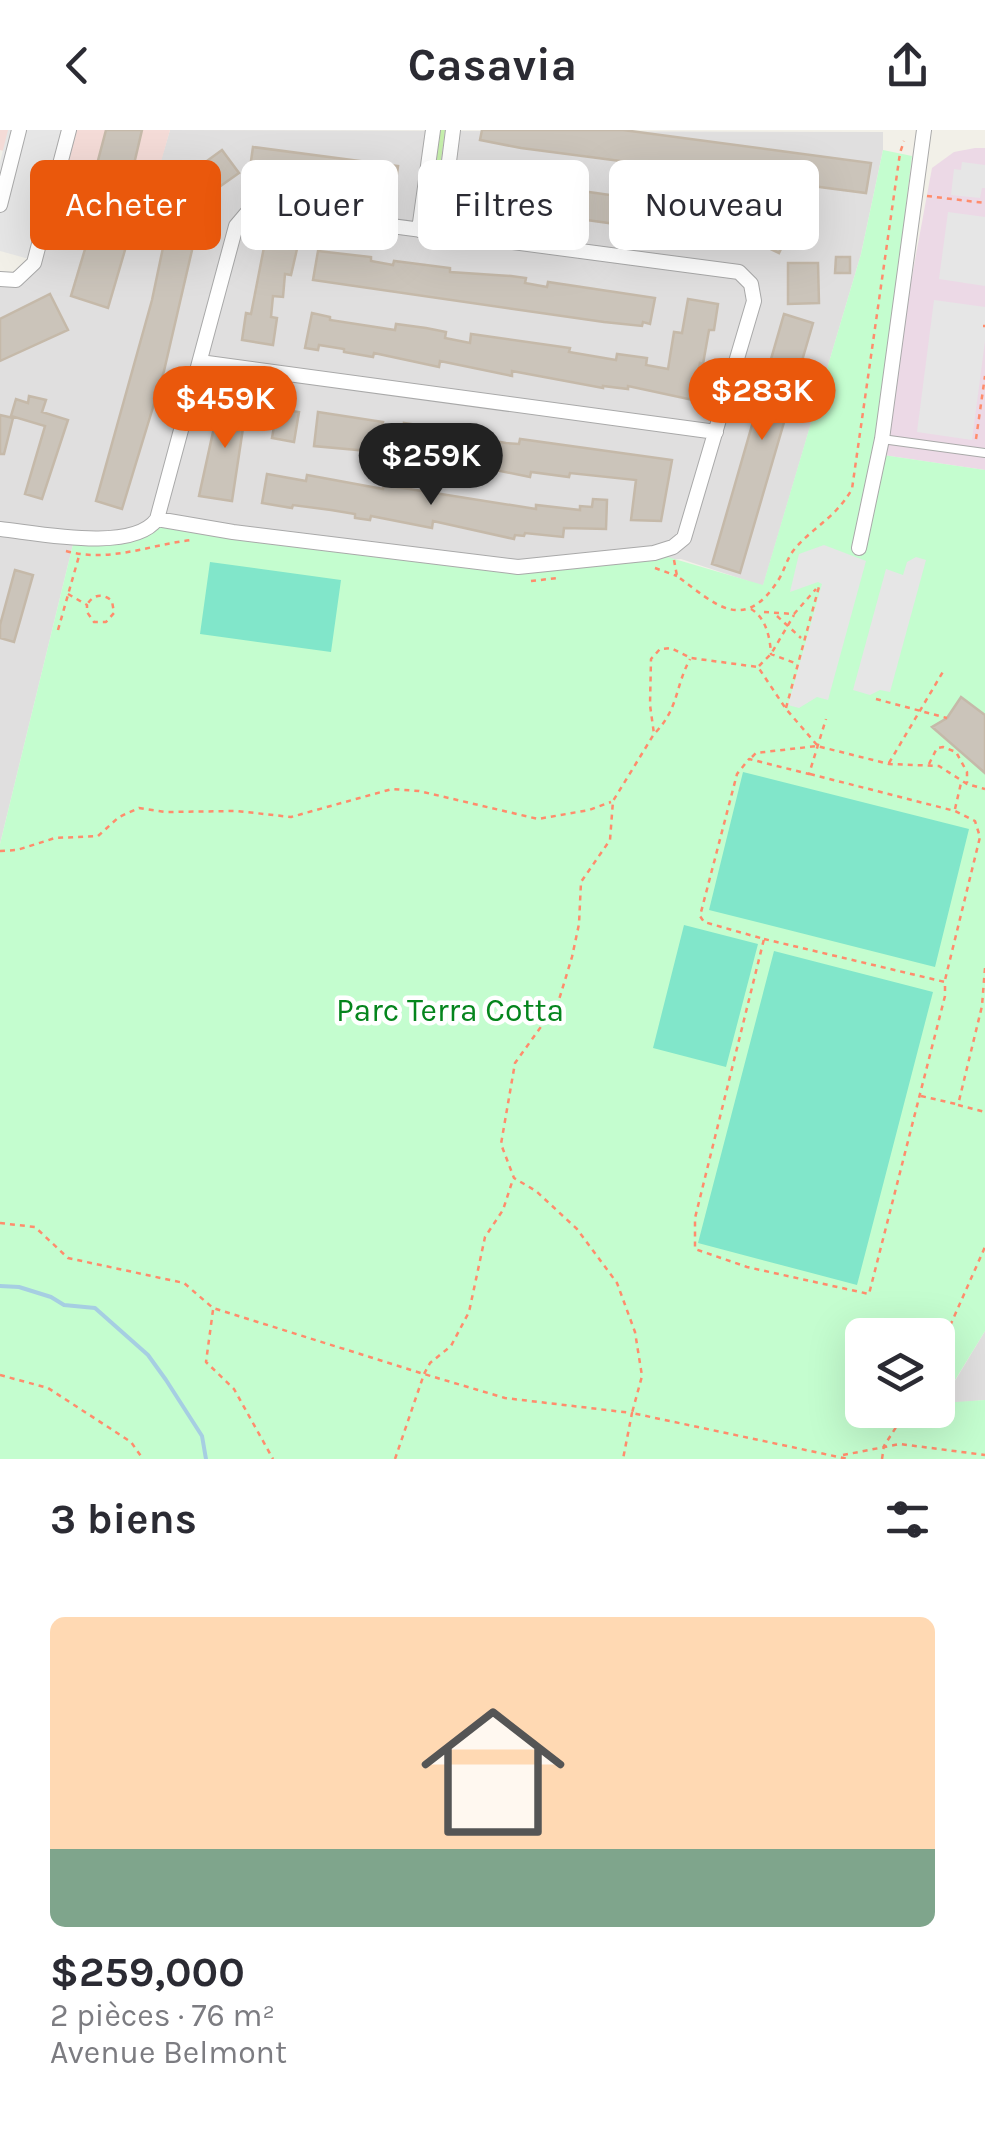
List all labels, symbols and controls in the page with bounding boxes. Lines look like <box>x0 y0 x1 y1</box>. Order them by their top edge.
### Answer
icon: back <box>50 38 105 93</box>
icon: share <box>880 38 935 93</box>
text: Casavia <box>408 39 577 91</box>
chip: Acheter <box>30 160 221 250</box>
chip: Louer <box>241 160 398 250</box>
chip: Filtres <box>418 160 589 250</box>
chip: Nouveau <box>609 160 819 250</box>
pin: $283K <box>692 358 832 443</box>
pin: $459K <box>155 366 295 451</box>
text: $283K <box>711 372 813 409</box>
text: $459K <box>175 380 275 417</box>
pin: $259K <box>361 423 501 508</box>
text: $259K <box>381 437 481 474</box>
park label: Parc Terra Cotta <box>336 992 564 1029</box>
map controls <box>845 1318 955 1428</box>
button: layers <box>845 1318 955 1428</box>
icon: filters <box>880 1492 935 1547</box>
text: 3 biens <box>50 1494 197 1544</box>
icon: home <box>403 1682 583 1862</box>
text: $259,000 <box>50 1947 245 1997</box>
text: 2 pièces · 76 m² <box>50 1997 275 2034</box>
text: Avenue Belmont <box>50 2034 287 2071</box>

